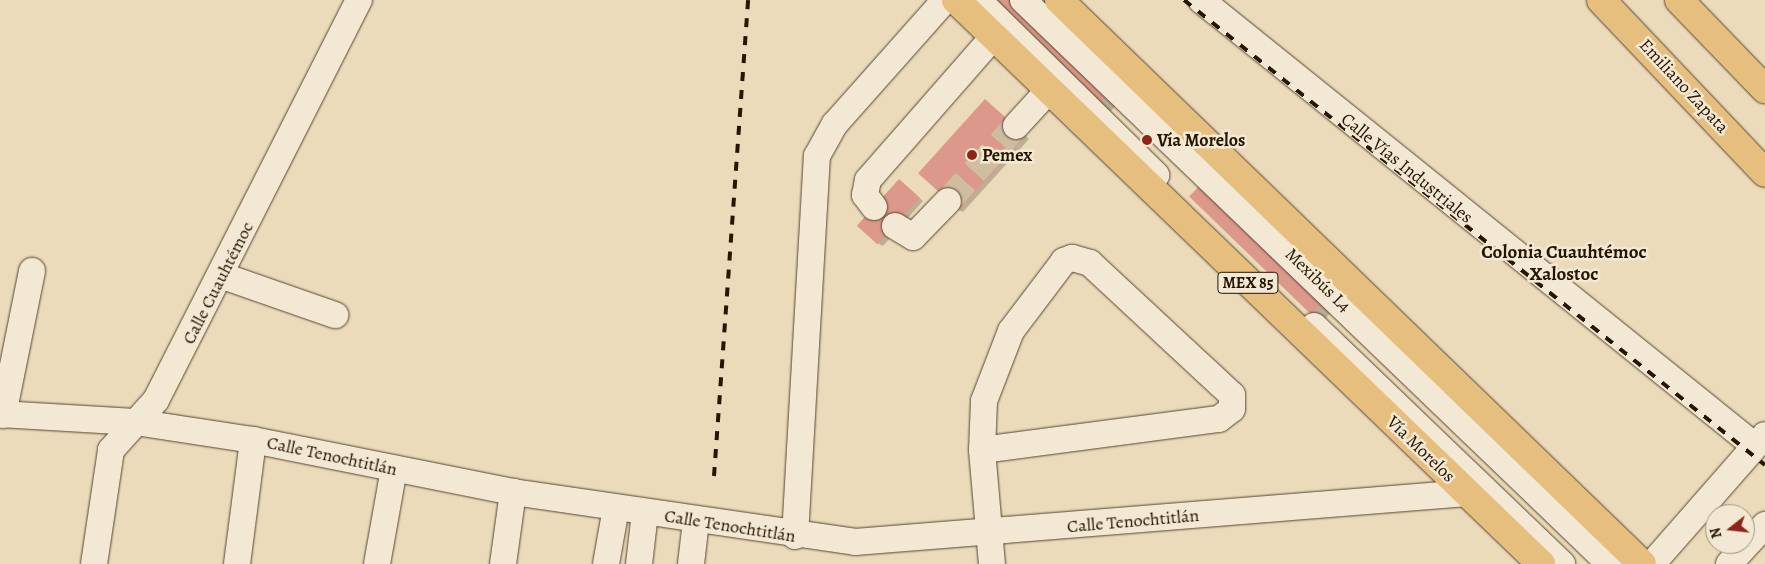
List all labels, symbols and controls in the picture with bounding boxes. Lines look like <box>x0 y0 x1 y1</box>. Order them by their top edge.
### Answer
street label: Emiliano Zapata <box>1635 34 1733 138</box>
street label: Calle Vías Industriales <box>1337 108 1477 228</box>
place label: Vía Morelos <box>1157 129 1245 151</box>
marker: Vía Morelos <box>1141 134 1153 146</box>
place label: Pemex <box>982 144 1032 166</box>
marker: Pemex <box>966 149 978 161</box>
street label: Calle Cuauhtémoc <box>178 218 258 348</box>
district label: Colonia Cuauhtémoc Xalostoc <box>1481 242 1647 286</box>
street label: Mexibús L4 <box>1281 243 1355 317</box>
road number: MEX 85 <box>1217 270 1279 296</box>
street label: Vía Morelos <box>1382 411 1460 487</box>
street label: Calle Tenochtitlán <box>265 432 399 480</box>
street label: Calle Tenochtitlán <box>1066 504 1200 538</box>
north arrow <box>1705 504 1755 554</box>
street label: Calle Tenochtitlán <box>663 505 797 547</box>
text: N <box>1706 525 1727 541</box>

